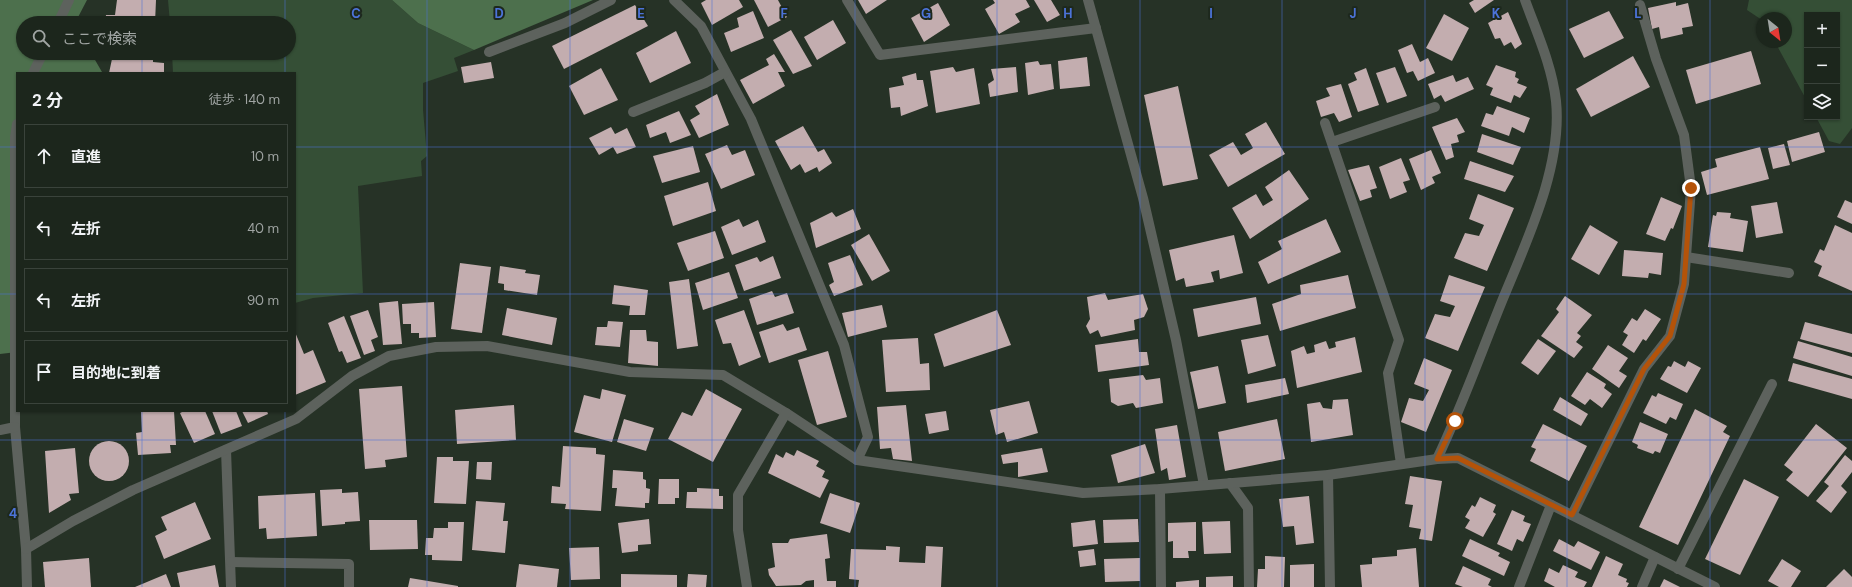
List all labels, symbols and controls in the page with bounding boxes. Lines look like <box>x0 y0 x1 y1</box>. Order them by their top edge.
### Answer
text: C <box>351 5 361 22</box>
text: D <box>494 5 504 22</box>
text: E <box>637 5 645 22</box>
text: F <box>780 5 788 22</box>
text: G <box>921 5 931 22</box>
text: H <box>1063 5 1073 22</box>
text: I <box>1209 5 1213 22</box>
text: J <box>1349 5 1357 22</box>
text: K <box>1492 5 1501 22</box>
text: L <box>1634 5 1642 22</box>
north arrow <box>1756 12 1792 48</box>
map controls <box>1804 12 1840 120</box>
button: + <box>1804 12 1840 48</box>
search box <box>16 16 296 60</box>
icon: search <box>30 27 52 49</box>
text: ここで検索 <box>62 29 137 49</box>
button: − <box>1804 48 1840 84</box>
button: layers <box>1804 84 1840 120</box>
text: 2 分 <box>32 89 63 111</box>
text: 徒歩 · 140 m <box>209 91 280 108</box>
icon: ahead <box>33 145 55 167</box>
text: 直進 <box>71 147 101 167</box>
text: 10 m <box>251 148 279 165</box>
route end <box>1682 179 1700 197</box>
icon: left <box>33 217 55 239</box>
text: 左折 <box>71 219 101 239</box>
text: 40 m <box>247 220 279 237</box>
icon: left <box>33 289 55 311</box>
text: 左折 <box>71 291 101 311</box>
text: 90 m <box>247 292 279 309</box>
icon: arrive <box>33 361 55 383</box>
text: 目的地に到着 <box>71 363 161 383</box>
route start <box>1446 412 1464 430</box>
text: 4 <box>9 505 17 522</box>

